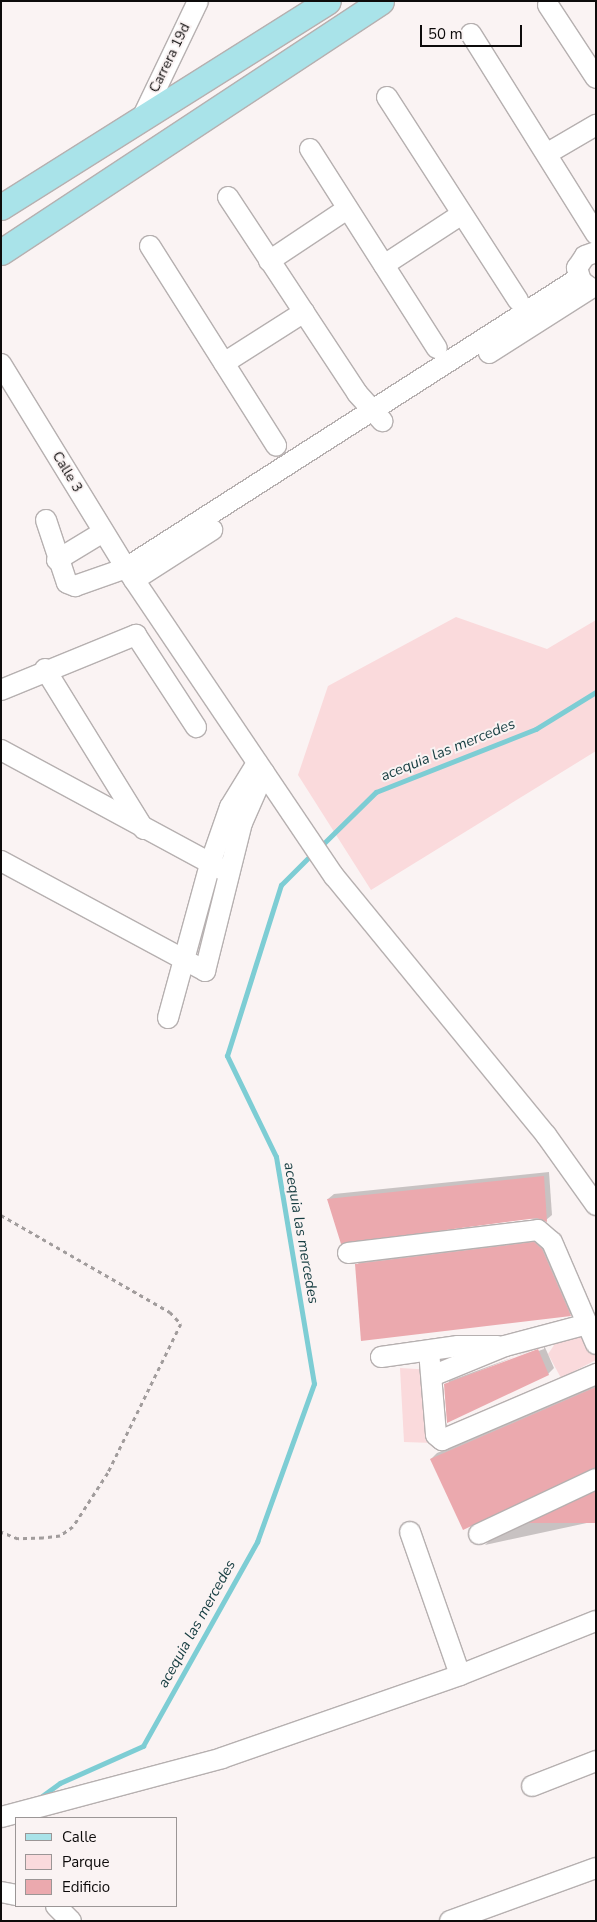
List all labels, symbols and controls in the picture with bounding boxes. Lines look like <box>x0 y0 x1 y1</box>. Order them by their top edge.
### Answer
scale bar <box>422 15 524 47</box>
street label: Carrera 19d <box>146 21 194 95</box>
text: 50 m <box>428 24 463 44</box>
street label: Calle 3 <box>48 449 86 495</box>
water label: acequia las mercedes <box>378 715 518 785</box>
water label: acequia las mercedes <box>280 1161 322 1305</box>
water label: acequia las mercedes <box>154 1557 240 1691</box>
legend <box>15 1817 178 1907</box>
text: Calle <box>62 1827 97 1847</box>
text: Parque <box>62 1852 110 1872</box>
text: Edificio <box>62 1877 110 1897</box>

